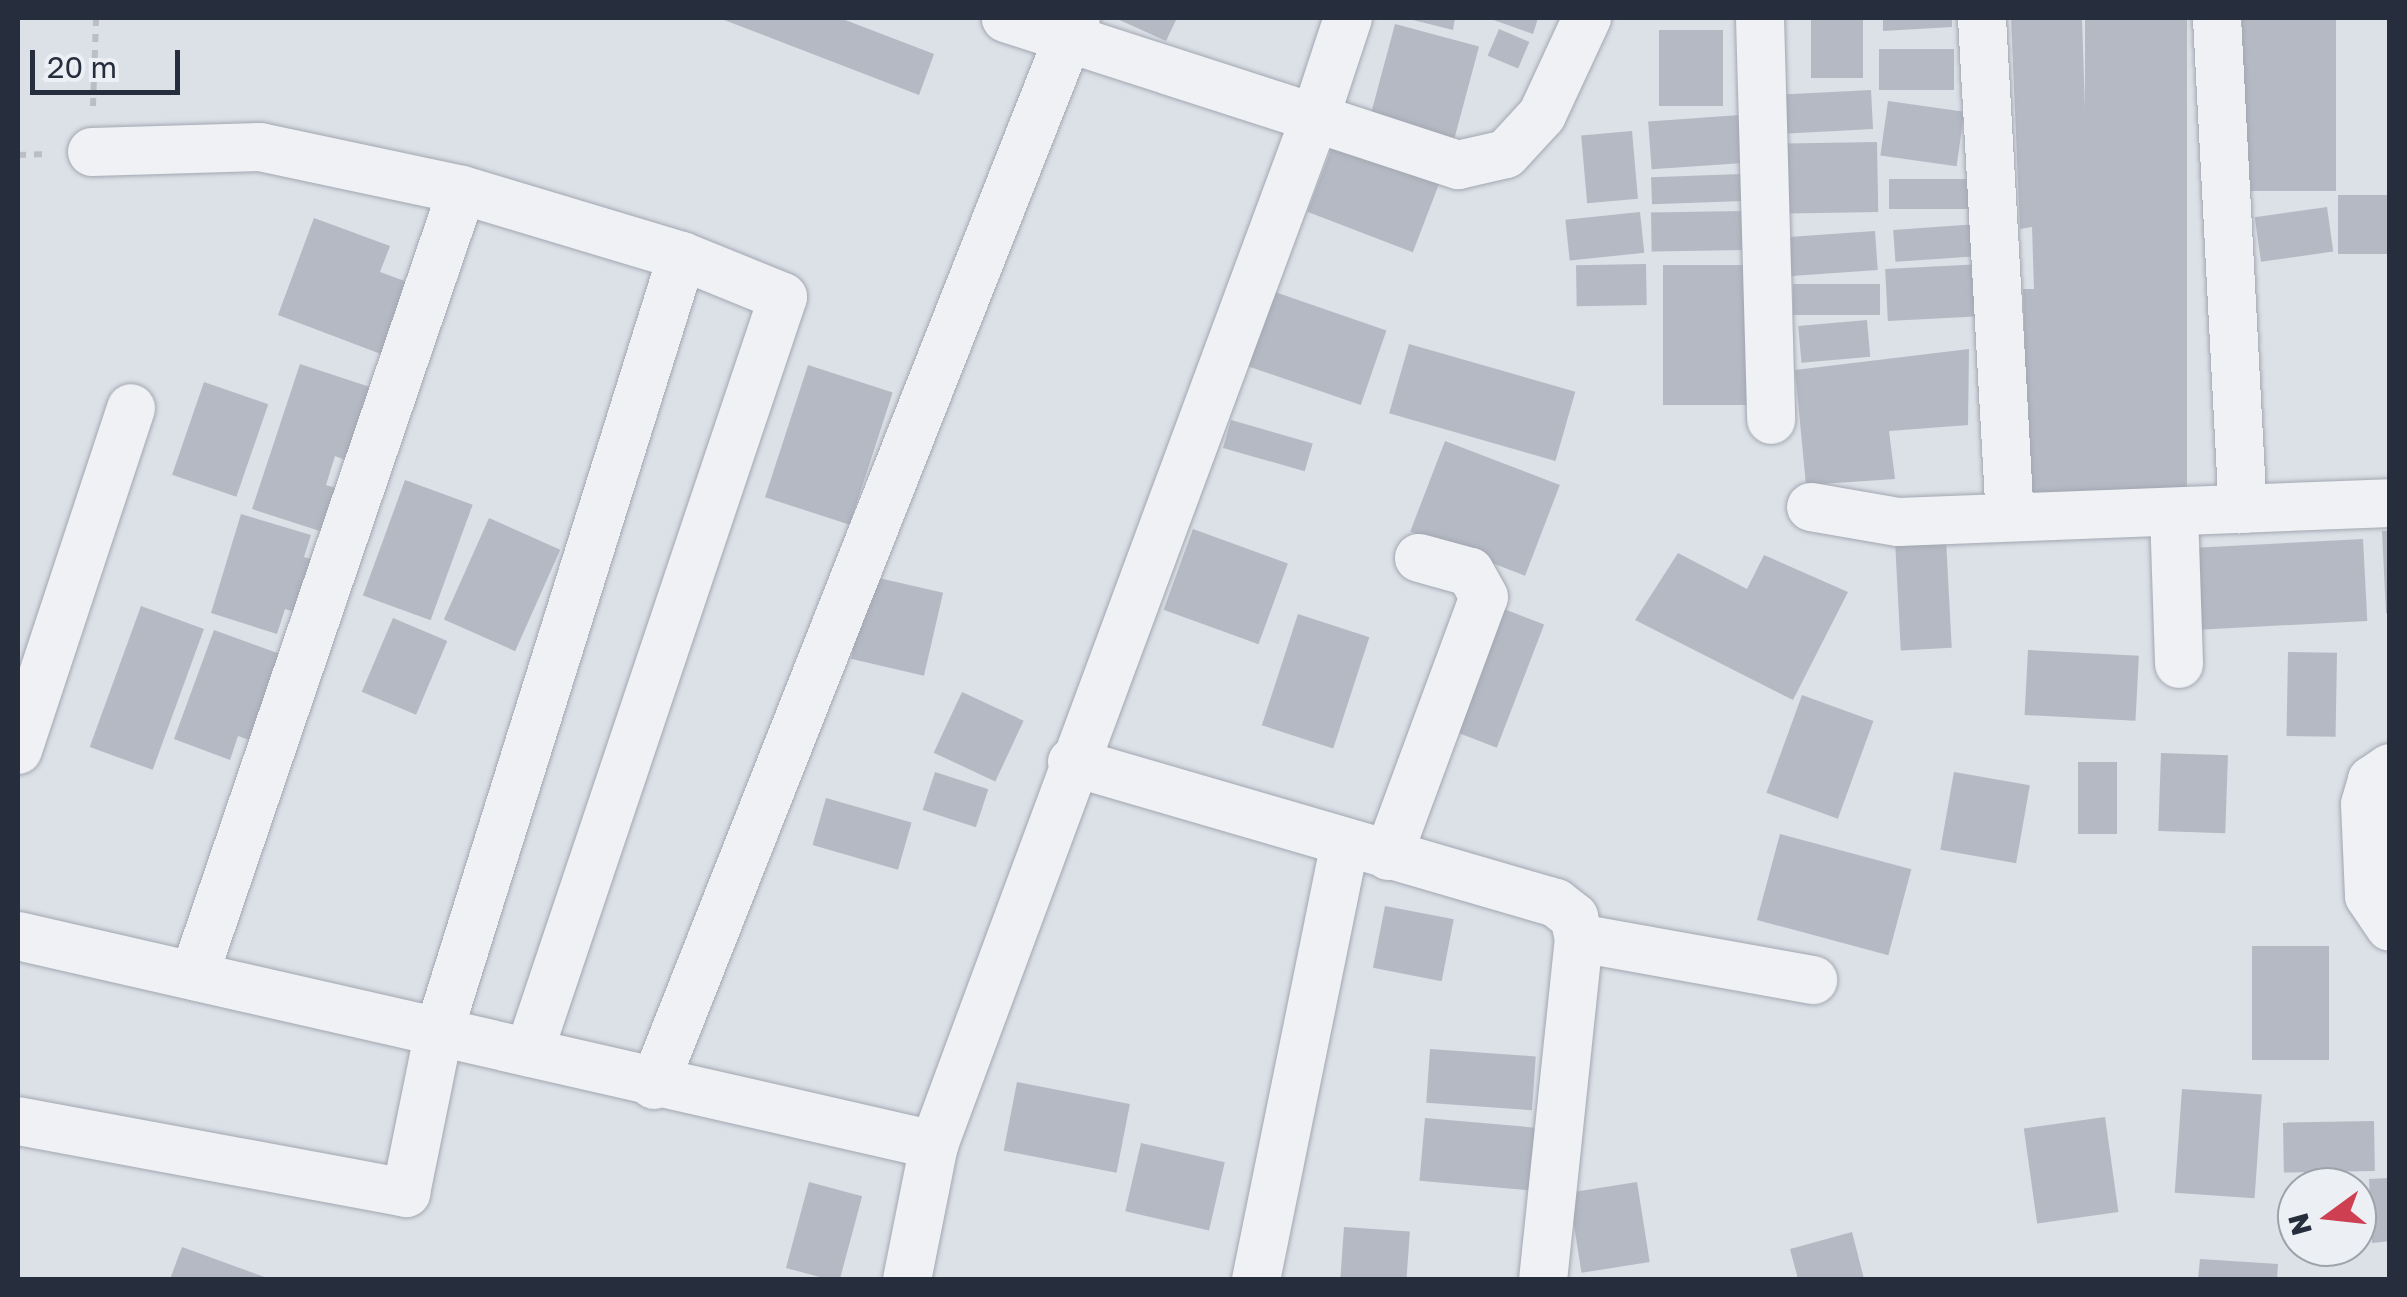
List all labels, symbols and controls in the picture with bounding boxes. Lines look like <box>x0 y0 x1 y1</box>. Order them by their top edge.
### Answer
scale bar <box>35 30 185 92</box>
text: 20 m <box>47 49 117 85</box>
north arrow <box>2277 1167 2377 1267</box>
text: N <box>2281 1210 2318 1239</box>

